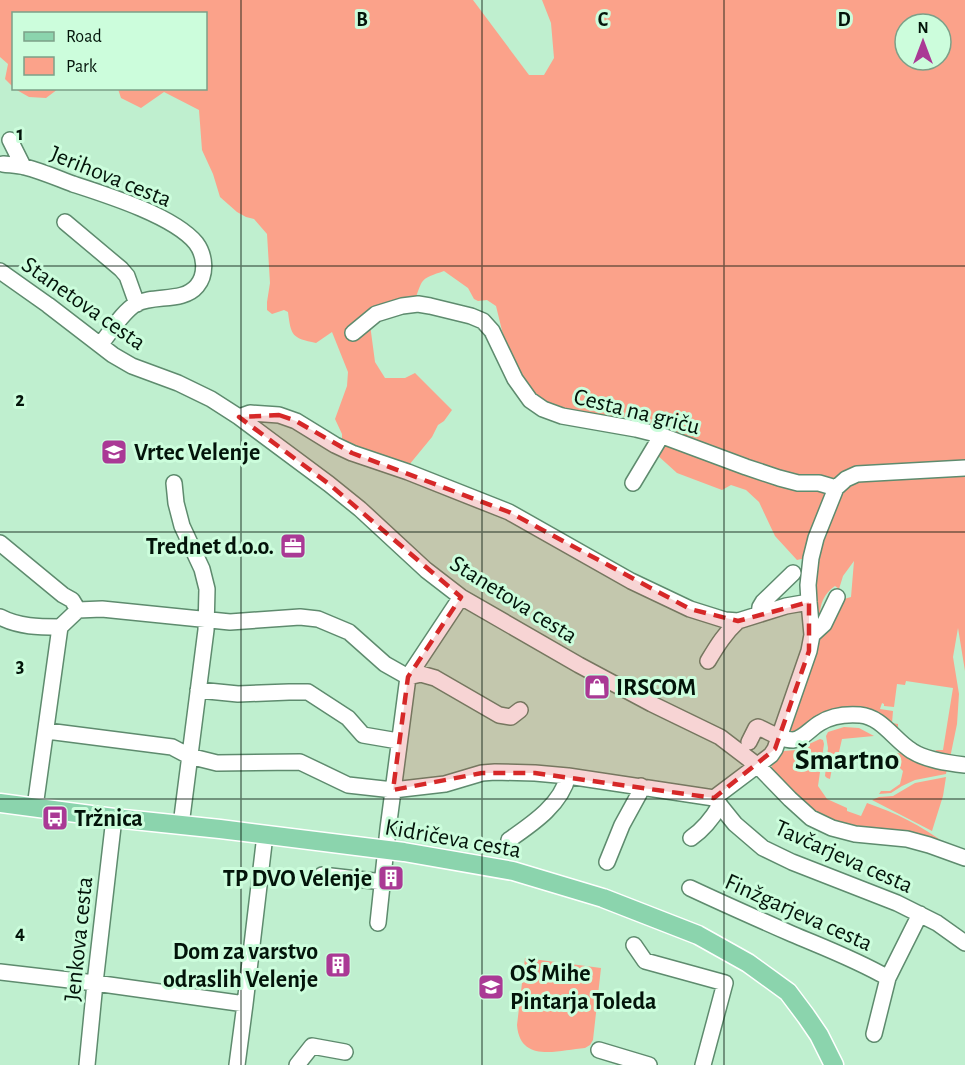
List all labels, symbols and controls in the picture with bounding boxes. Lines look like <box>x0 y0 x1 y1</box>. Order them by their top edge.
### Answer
text: B <box>356 10 368 30</box>
text: C <box>598 10 609 30</box>
text: D <box>837 10 851 30</box>
legend <box>12 12 207 90</box>
north arrow <box>893 12 953 72</box>
text: N <box>917 20 929 36</box>
text: Road <box>66 28 102 46</box>
text: Park <box>66 58 98 76</box>
text: 1 <box>16 124 24 144</box>
street label: Jerihova cesta <box>47 142 175 212</box>
street label: Stanetova cesta <box>17 252 150 355</box>
street label: Cesta na griču <box>571 385 702 439</box>
text: 2 <box>15 390 25 410</box>
school or university icon: Vrtec Velenje <box>99 437 129 467</box>
place label: Vrtec Velenje <box>134 441 260 465</box>
office icon: Trednet d.o.o. <box>278 531 308 561</box>
place label: Trednet d.o.o. <box>146 535 274 559</box>
street label: Stanetova cesta <box>446 551 581 648</box>
text: 3 <box>16 656 24 676</box>
shop icon: IRSCOM <box>582 672 612 702</box>
place label: IRSCOM <box>616 676 696 700</box>
district label: Šmartno <box>795 743 899 775</box>
bus stop icon: Tržnica <box>40 803 70 833</box>
place label: Tržnica <box>74 807 143 831</box>
street label: Kidričeva cesta <box>383 815 523 863</box>
street label: Tavčarjeva cesta <box>771 816 916 898</box>
building icon: TP DVO Velenje <box>376 863 406 893</box>
place label: TP DVO Velenje <box>223 867 372 891</box>
street label: Finžgarjeva cesta <box>721 870 876 956</box>
street label: Jenkova cesta <box>61 876 97 1003</box>
text: 4 <box>15 923 25 943</box>
place label: Dom za varstvo odraslih Velenje <box>163 940 318 992</box>
building icon: Dom za varstvo odraslih Velenje <box>323 950 353 980</box>
place label: OŠ Mihe Pintarja Toleda <box>510 958 657 1014</box>
school or university icon: OŠ Mihe Pintarja Toleda <box>476 972 506 1002</box>

